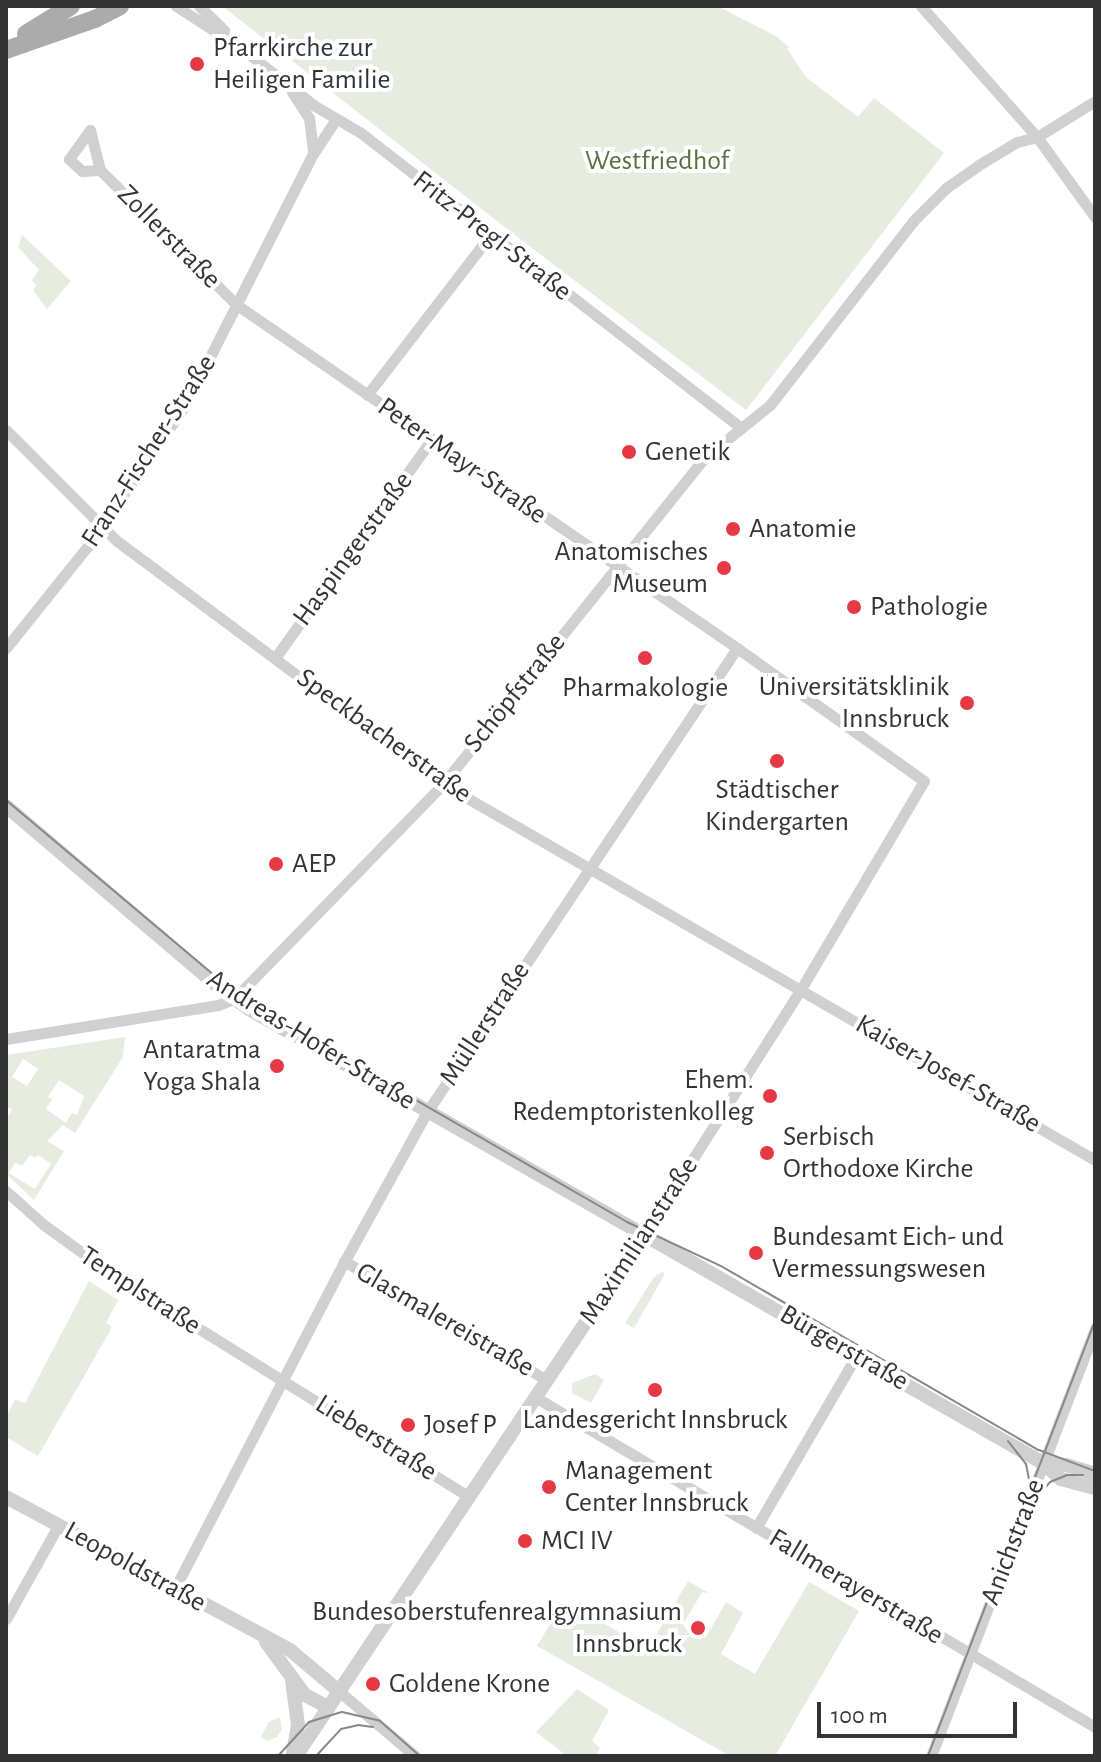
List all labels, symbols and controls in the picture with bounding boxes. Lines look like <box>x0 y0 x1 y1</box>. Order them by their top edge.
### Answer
place label: Pfarrkirche zur Heiligen Familie <box>213 31 390 97</box>
marker: Pfarrkirche zur Heiligen Familie <box>188 55 206 73</box>
park label: Westfriedhof <box>585 144 729 178</box>
street label: Fritz-Pregl-Straße <box>406 164 578 308</box>
street label: Zollerstraße <box>110 178 228 296</box>
street label: Franz-Fischer-Straße <box>74 348 224 554</box>
street label: Peter-Mayr-Straße <box>371 390 553 532</box>
place label: Genetik <box>645 435 730 469</box>
marker: Genetik <box>620 443 638 461</box>
street label: Haspingerstraße <box>286 465 420 633</box>
place label: Anatomie <box>749 512 856 546</box>
marker: Anatomie <box>724 520 742 538</box>
place label: Anatomisches Museum <box>555 535 708 601</box>
marker: Anatomisches Museum <box>715 559 733 577</box>
place label: Pathologie <box>870 590 988 624</box>
marker: Pathologie <box>845 598 863 616</box>
street label: Schöpfstraße <box>457 627 573 759</box>
marker: Pharmakologie <box>636 649 654 667</box>
street label: Speckbacherstraße <box>290 661 478 811</box>
place label: Universitätsklinik Innsbruck <box>759 670 949 736</box>
place label: Pharmakologie <box>562 671 728 705</box>
marker: Universitätsklinik Innsbruck <box>956 692 978 714</box>
marker: Städtischer Kindergarten <box>768 752 786 770</box>
place label: Städtischer Kindergarten <box>705 773 849 839</box>
place label: AEP <box>292 847 336 881</box>
marker: AEP <box>267 855 285 873</box>
street label: Müllerstraße <box>433 956 537 1092</box>
street label: Andreas-Hofer-Straße <box>201 962 421 1118</box>
street label: Kaiser-Josef-Straße <box>849 1007 1047 1141</box>
place label: Antaratma Yoga Shala <box>143 1033 261 1099</box>
marker: Antaratma Yoga Shala <box>268 1057 286 1075</box>
place label: Ehem. Redemptoristenkolleg <box>512 1063 754 1129</box>
marker: Ehem. Redemptoristenkolleg <box>761 1087 779 1105</box>
place label: Serbisch Orthodoxe Kirche <box>783 1120 973 1186</box>
marker: Serbisch Orthodoxe Kirche <box>758 1144 776 1162</box>
street label: Maximilianstraße <box>572 1151 706 1331</box>
place label: Bundesamt Eich- und Vermessungswesen <box>772 1220 1004 1286</box>
street label: Templstraße <box>73 1239 207 1343</box>
marker: Bundesamt Eich- und Vermessungswesen <box>747 1244 765 1262</box>
street label: Glasmalereistraße <box>350 1255 540 1385</box>
street label: Bürgerstraße <box>774 1298 914 1398</box>
marker: Landesgericht Innsbruck <box>646 1381 664 1399</box>
street label: Lieberstraße <box>309 1387 443 1489</box>
place label: Landesgericht Innsbruck <box>523 1403 787 1437</box>
place label: Josef P <box>424 1408 497 1442</box>
marker: Josef P <box>399 1416 417 1434</box>
place label: Management Center Innsbruck <box>565 1454 749 1520</box>
street label: Anichstraße <box>974 1474 1052 1610</box>
marker: Management Center Innsbruck <box>540 1478 558 1496</box>
street label: Leopoldstraße <box>58 1514 212 1620</box>
street label: Fallmerayerstraße <box>763 1522 949 1652</box>
place label: MCI IV <box>541 1524 613 1558</box>
marker: MCI IV <box>516 1532 534 1550</box>
place label: Bundesoberstufenrealgymnasium Innsbruck <box>312 1595 682 1661</box>
marker: Bundesoberstufenrealgymnasium Innsbruck <box>689 1619 707 1637</box>
place label: Goldene Krone <box>389 1667 550 1701</box>
marker: Goldene Krone <box>364 1675 382 1693</box>
scale bar <box>821 1686 1021 1736</box>
text: 100 m <box>831 1704 888 1728</box>

